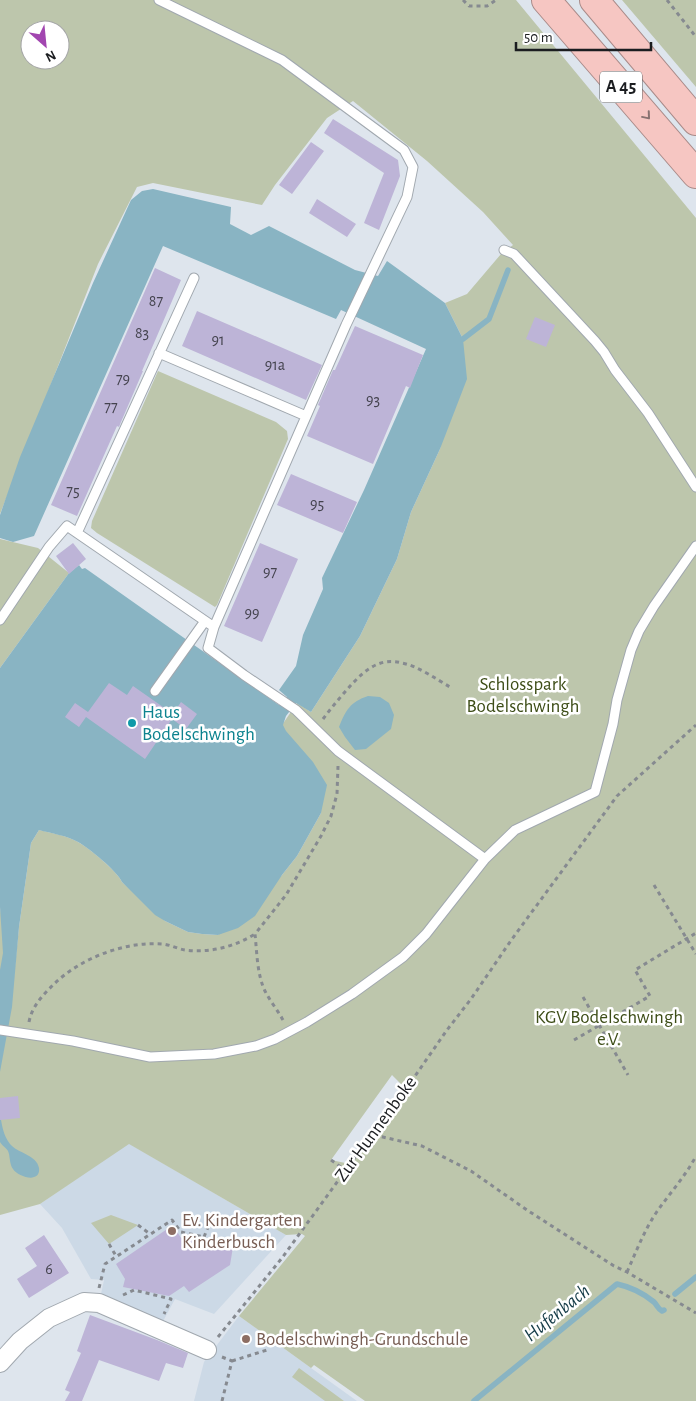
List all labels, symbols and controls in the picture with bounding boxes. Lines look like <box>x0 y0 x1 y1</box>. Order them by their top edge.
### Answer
north arrow <box>20 20 70 70</box>
scale bar <box>516 20 651 52</box>
text: 50 m <box>524 30 553 45</box>
text: N <box>43 47 58 64</box>
road number: A 45 <box>600 72 642 102</box>
one-way arrow <box>641 110 649 119</box>
house number: 87 <box>149 293 163 309</box>
house number: 83 <box>135 325 149 341</box>
house number: 91 <box>211 332 225 348</box>
house number: 91a <box>265 357 285 373</box>
house number: 79 <box>116 371 130 387</box>
house number: 93 <box>366 392 380 408</box>
house number: 77 <box>104 399 118 415</box>
house number: 75 <box>66 483 80 499</box>
house number: 95 <box>310 496 324 512</box>
house number: 97 <box>263 564 277 580</box>
house number: 99 <box>244 605 260 621</box>
park label: Schlosspark Bodelschwingh <box>467 675 579 716</box>
place label: Haus Bodelschwingh <box>142 703 255 744</box>
marker: Haus Bodelschwingh <box>126 717 138 729</box>
park label: KGV Bodelschwingh e.V. <box>535 1008 683 1049</box>
street label: Zur Hunnenboke <box>332 1073 420 1185</box>
place label: Ev. Kindergarten Kinderbusch <box>182 1211 302 1252</box>
marker: Ev. Kindergarten Kinderbusch <box>166 1225 178 1237</box>
house number: 6 <box>45 1261 53 1277</box>
water label: Hufenbach <box>520 1281 594 1345</box>
place label: Bodelschwingh-Grundschule <box>256 1330 468 1349</box>
marker: Bodelschwingh-Grundschule <box>240 1333 252 1345</box>

